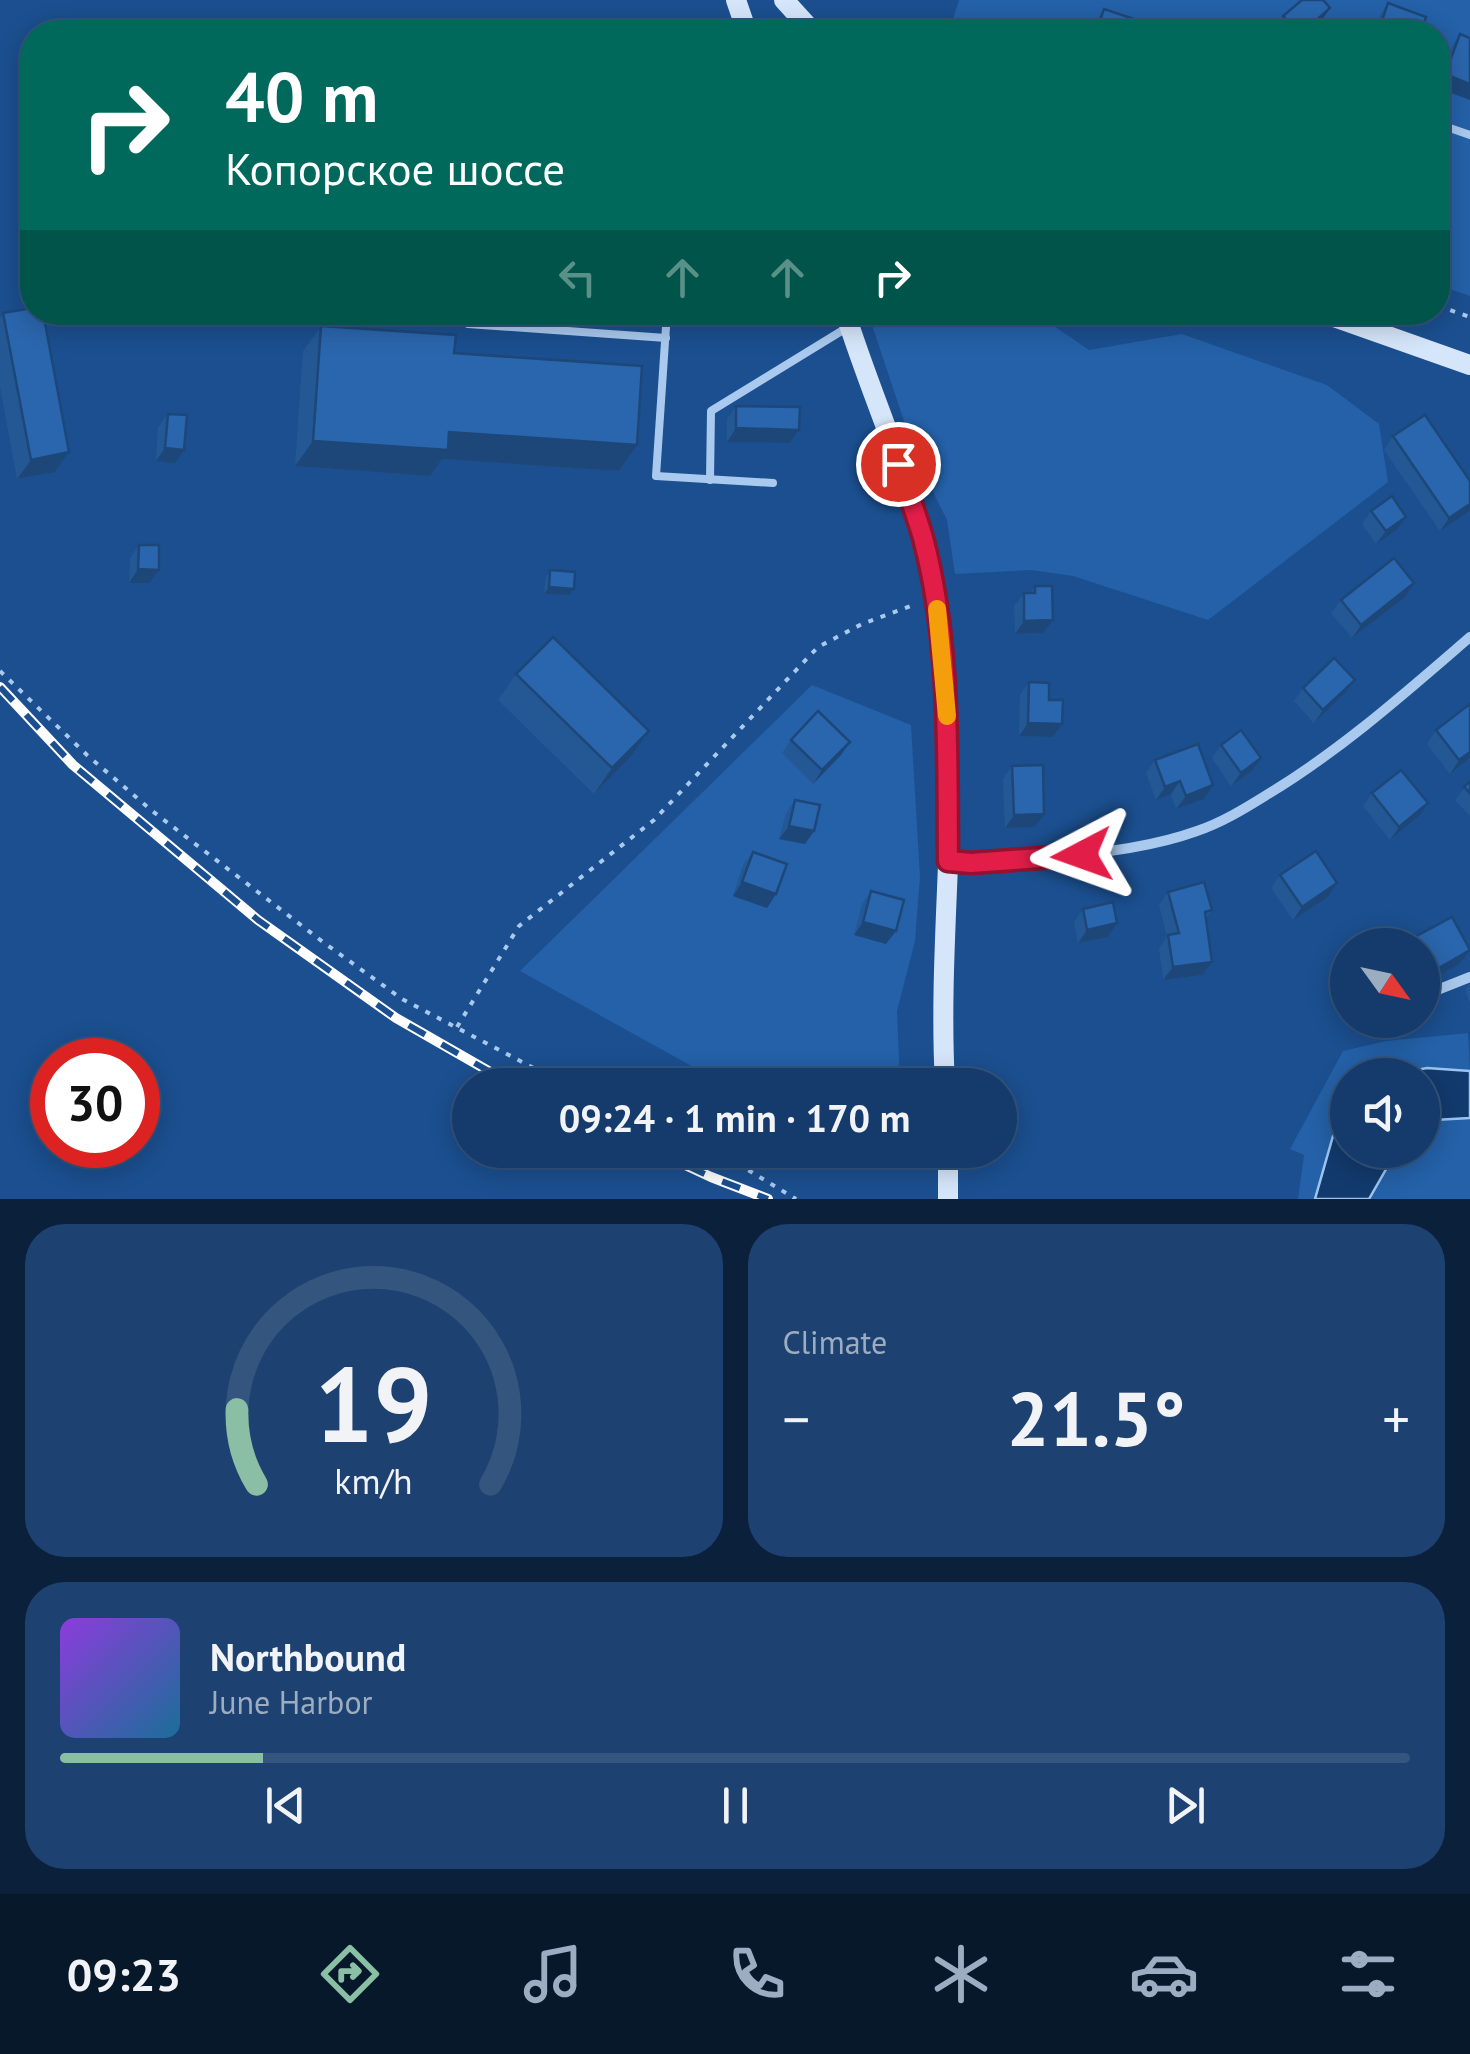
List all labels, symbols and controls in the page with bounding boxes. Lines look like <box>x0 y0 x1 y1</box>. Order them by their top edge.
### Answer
text: 40 m <box>225 51 378 141</box>
icon: right <box>60 60 190 190</box>
text: Копорское шоссе <box>225 139 565 197</box>
icon: left <box>550 250 605 305</box>
icon: ahead <box>655 250 710 305</box>
icon: ahead <box>760 250 815 305</box>
icon: right <box>865 250 920 305</box>
pin <box>856 422 941 507</box>
icon: arrive <box>871 437 926 492</box>
position arrow <box>1030 803 1134 907</box>
north arrow <box>1330 928 1440 1038</box>
map controls <box>1330 928 1440 1168</box>
speed limit sign: 30 <box>30 1038 160 1168</box>
button: sound <box>1330 1058 1440 1168</box>
text: 09:24 · 1 min · 170 m <box>559 1093 910 1142</box>
text: Climate <box>783 1321 887 1363</box>
text: 19 <box>315 1336 433 1471</box>
text: 21.5° <box>1007 1370 1186 1467</box>
text: − <box>783 1383 810 1454</box>
text: + <box>1382 1383 1410 1454</box>
text: km/h <box>335 1458 413 1504</box>
text: Northbound <box>210 1632 406 1681</box>
text: June Harbor <box>210 1681 372 1723</box>
icon: previous <box>258 1778 313 1833</box>
icon: pause <box>708 1778 763 1833</box>
icon: next <box>1158 1778 1213 1833</box>
icon: directions <box>315 1939 385 2009</box>
icon: music <box>518 1939 588 2009</box>
icon: phone <box>722 1939 792 2009</box>
icon: climate <box>926 1939 996 2009</box>
icon: car <box>1129 1939 1199 2009</box>
icon: filters <box>1333 1939 1403 2009</box>
text: 09:23 <box>67 1945 181 2003</box>

